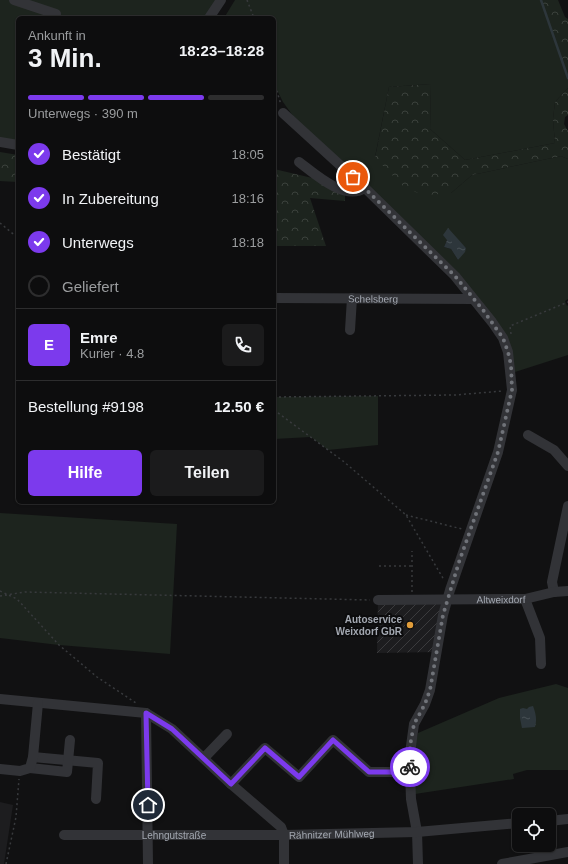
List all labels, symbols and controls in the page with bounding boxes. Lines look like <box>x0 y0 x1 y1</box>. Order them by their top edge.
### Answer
text: Ankunft in <box>28 28 86 43</box>
text: 18:23–18:28 <box>179 42 264 59</box>
text: 3 Min. <box>28 43 102 73</box>
text: Unterwegs · 390 m <box>28 106 138 121</box>
icon: check <box>28 143 50 165</box>
text: Bestätigt <box>62 146 120 163</box>
text: 18:05 <box>231 147 264 162</box>
pin <box>336 160 370 194</box>
icon: bag <box>342 166 364 188</box>
icon: check <box>28 187 50 209</box>
text: In Zubereitung <box>62 190 159 207</box>
text: 18:16 <box>231 191 264 206</box>
icon: check <box>28 231 50 253</box>
text: Unterwegs <box>62 234 134 251</box>
text: 18:18 <box>231 235 264 250</box>
text: Geliefert <box>62 278 119 295</box>
street label: Schelsberg <box>348 293 398 304</box>
button: phone <box>222 324 264 366</box>
text: Emre <box>80 329 118 346</box>
text: E <box>44 336 54 353</box>
text: Kurier · 4.8 <box>80 346 144 361</box>
text: Bestellung #9198 <box>28 398 144 415</box>
text: 12.50 € <box>214 398 264 415</box>
button: Hilfe <box>28 450 142 496</box>
button: Teilen <box>150 450 264 496</box>
street label: Altweixdorf <box>476 593 526 605</box>
place label: Autoservice Weixdorf GbR <box>336 614 403 637</box>
marker: Autoservice Weixdorf GbR <box>405 620 415 630</box>
courier <box>390 747 430 787</box>
icon: bike <box>399 756 421 778</box>
pin <box>131 788 165 822</box>
icon: home <box>137 794 159 816</box>
map controls <box>512 808 556 852</box>
button: locate <box>512 808 556 852</box>
street label: Rähnitzer Mühlweg <box>289 827 375 840</box>
street label: Lehngutstraße <box>142 830 207 841</box>

